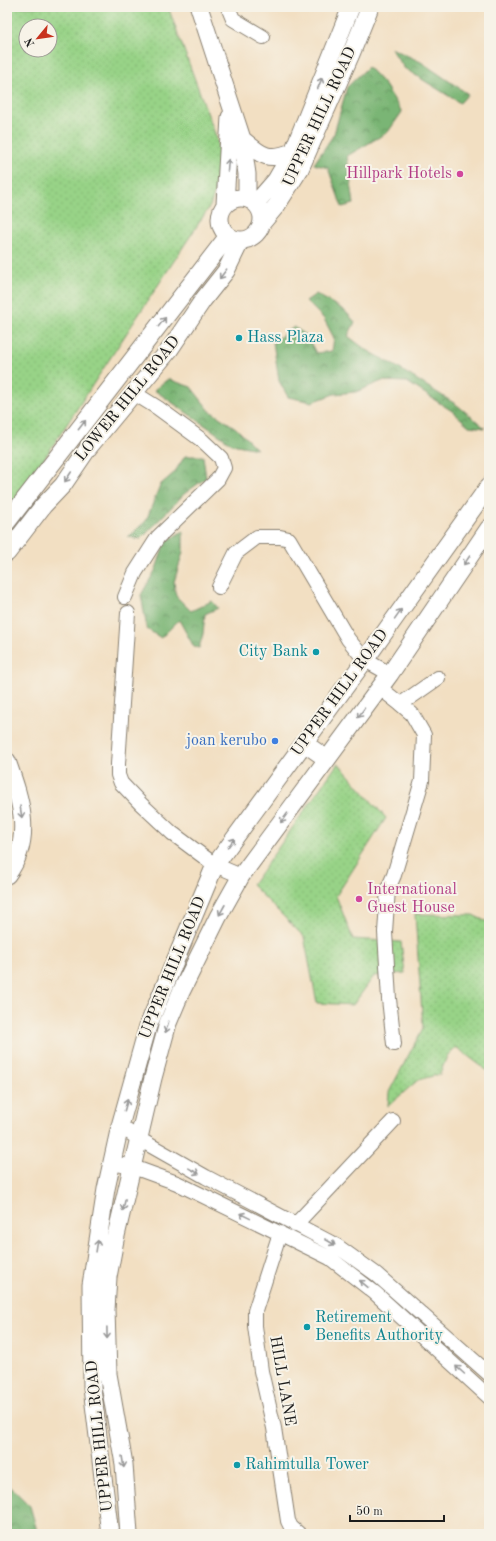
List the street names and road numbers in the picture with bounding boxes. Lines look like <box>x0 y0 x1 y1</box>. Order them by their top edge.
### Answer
street label: UPPER HILL ROAD <box>281 45 359 189</box>
street label: LOWER HILL ROAD <box>73 333 183 465</box>
street label: UPPER HILL ROAD <box>289 627 391 759</box>
street label: UPPER HILL ROAD <box>137 894 209 1042</box>
street label: HILL LANE <box>266 1335 298 1427</box>
street label: UPPER HILL ROAD <box>84 1359 116 1513</box>

